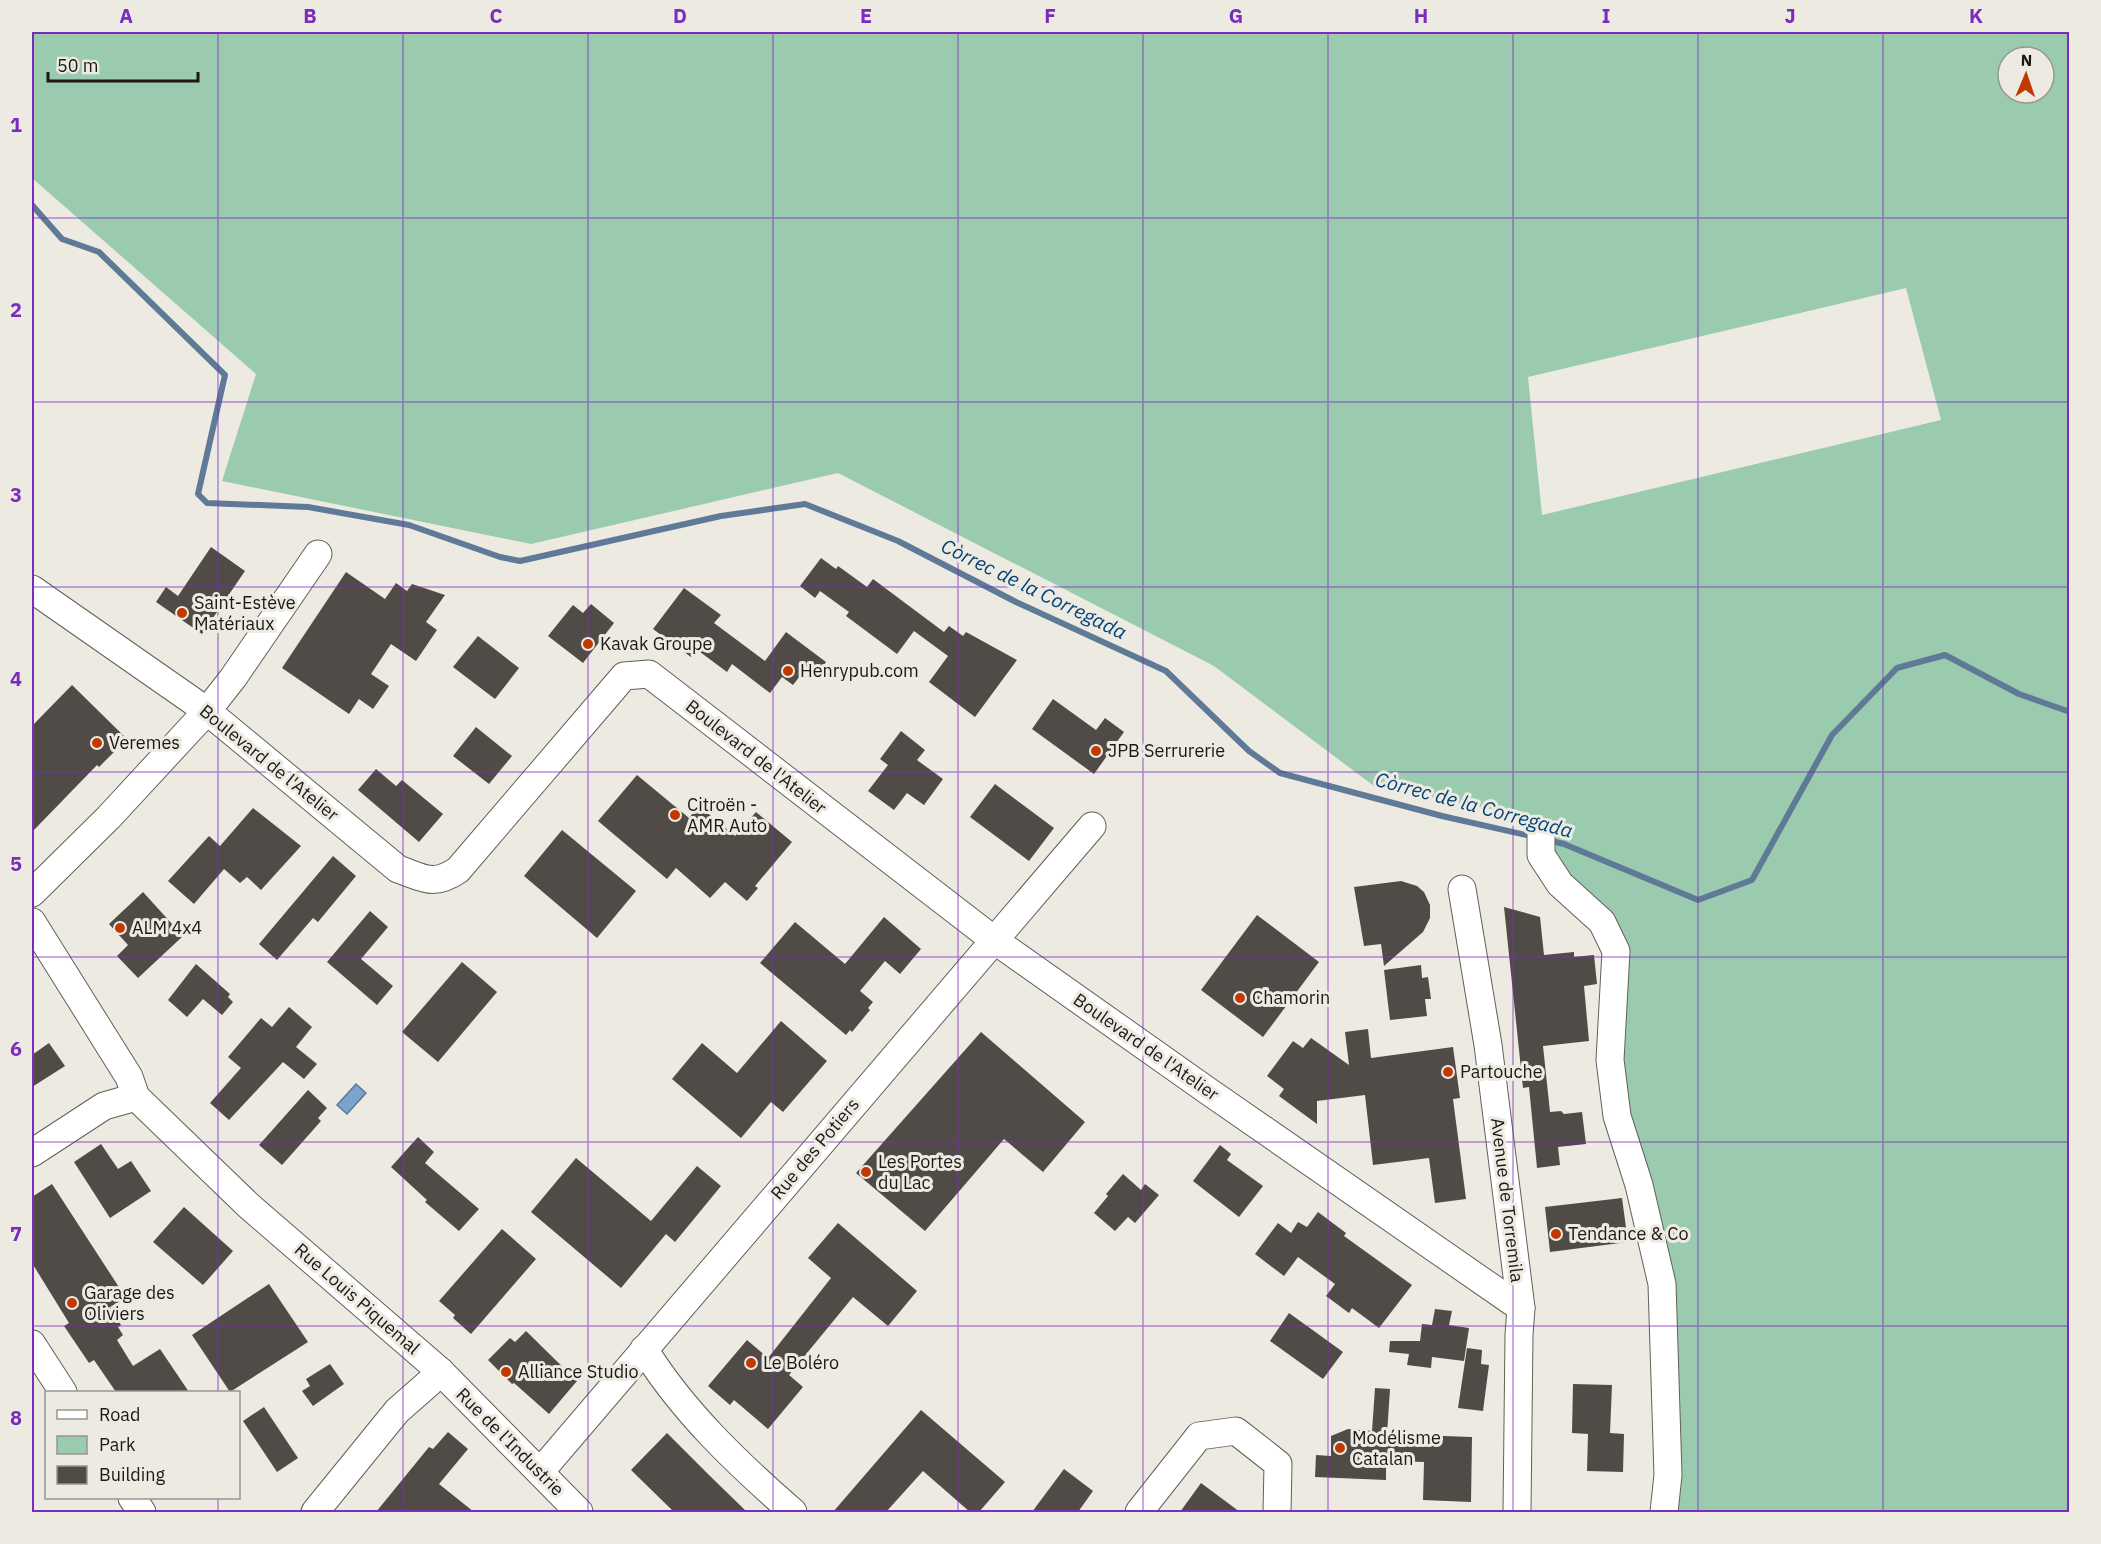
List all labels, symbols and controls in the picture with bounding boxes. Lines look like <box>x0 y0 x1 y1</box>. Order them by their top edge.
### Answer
text: A <box>119 2 133 29</box>
text: B <box>303 2 317 29</box>
text: C <box>489 2 503 29</box>
text: D <box>673 2 687 29</box>
text: E <box>860 2 872 29</box>
text: F <box>1044 2 1056 29</box>
text: G <box>1229 2 1243 29</box>
text: H <box>1414 2 1428 29</box>
text: I <box>1602 2 1610 29</box>
text: J <box>1784 2 1796 29</box>
text: K <box>1969 2 1983 29</box>
scale bar <box>48 45 198 83</box>
north arrow <box>1996 45 2056 105</box>
text: N <box>2020 50 2033 70</box>
text: 50 m <box>57 54 99 77</box>
text: 1 <box>10 111 22 138</box>
text: 2 <box>10 296 22 323</box>
text: 3 <box>10 481 22 508</box>
water label: Còrrec de la Corregada <box>937 532 1132 645</box>
place label: Saint-Estève Matériaux <box>194 591 296 635</box>
marker: Saint-Estève Matériaux <box>175 606 189 620</box>
place label: Kavak Groupe <box>600 632 712 655</box>
marker: Kavak Groupe <box>581 637 595 651</box>
place label: Henrypub.com <box>800 659 919 682</box>
marker: Henrypub.com <box>781 664 795 678</box>
text: 4 <box>10 665 22 692</box>
street label: Boulevard de l'Atelier <box>681 694 832 819</box>
street label: Boulevard de l'Atelier <box>195 699 344 826</box>
place label: Veremes <box>109 731 180 754</box>
marker: Veremes <box>90 736 104 750</box>
place label: JPB Serrurerie <box>1108 739 1225 762</box>
marker: JPB Serrurerie <box>1089 744 1103 758</box>
water label: Còrrec de la Corregada <box>1372 765 1576 844</box>
place label: Citroën - AMR Auto <box>687 793 767 837</box>
marker: Citroën - AMR Auto <box>668 808 682 822</box>
text: 5 <box>10 850 22 877</box>
place label: ALM 4x4 <box>132 916 202 939</box>
marker: ALM 4x4 <box>113 921 127 935</box>
place label: Chamorin <box>1252 986 1330 1009</box>
street label: Boulevard de l'Atelier <box>1069 988 1224 1106</box>
marker: Chamorin <box>1233 991 1247 1005</box>
text: 6 <box>10 1035 22 1062</box>
place label: Partouche <box>1460 1060 1543 1083</box>
marker: Partouche <box>1441 1065 1455 1079</box>
street label: Rue des Potiers <box>765 1093 864 1204</box>
street label: Avenue de Torremila <box>1486 1116 1529 1284</box>
place label: Les Portes du Lac <box>878 1150 962 1194</box>
marker: Les Portes du Lac <box>859 1165 873 1179</box>
text: 7 <box>10 1220 22 1247</box>
place label: Tendance & Co <box>1568 1222 1689 1245</box>
marker: Tendance & Co <box>1549 1227 1563 1241</box>
street label: Rue Louis Piquemal <box>290 1238 425 1359</box>
place label: Garage des Oliviers <box>84 1281 175 1325</box>
marker: Garage des Oliviers <box>65 1296 79 1310</box>
place label: Le Boléro <box>763 1351 839 1374</box>
marker: Le Boléro <box>744 1356 758 1370</box>
place label: Alliance Studio <box>518 1360 639 1383</box>
marker: Alliance Studio <box>499 1365 513 1379</box>
street label: Rue de l'Industrie <box>451 1383 569 1501</box>
legend <box>45 1391 240 1499</box>
text: Road <box>99 1403 140 1426</box>
text: 8 <box>10 1404 22 1431</box>
place label: Modélisme Catalan <box>1352 1426 1441 1470</box>
text: Park <box>99 1433 136 1456</box>
marker: Modélisme Catalan <box>1333 1441 1347 1455</box>
text: Building <box>99 1463 166 1486</box>

